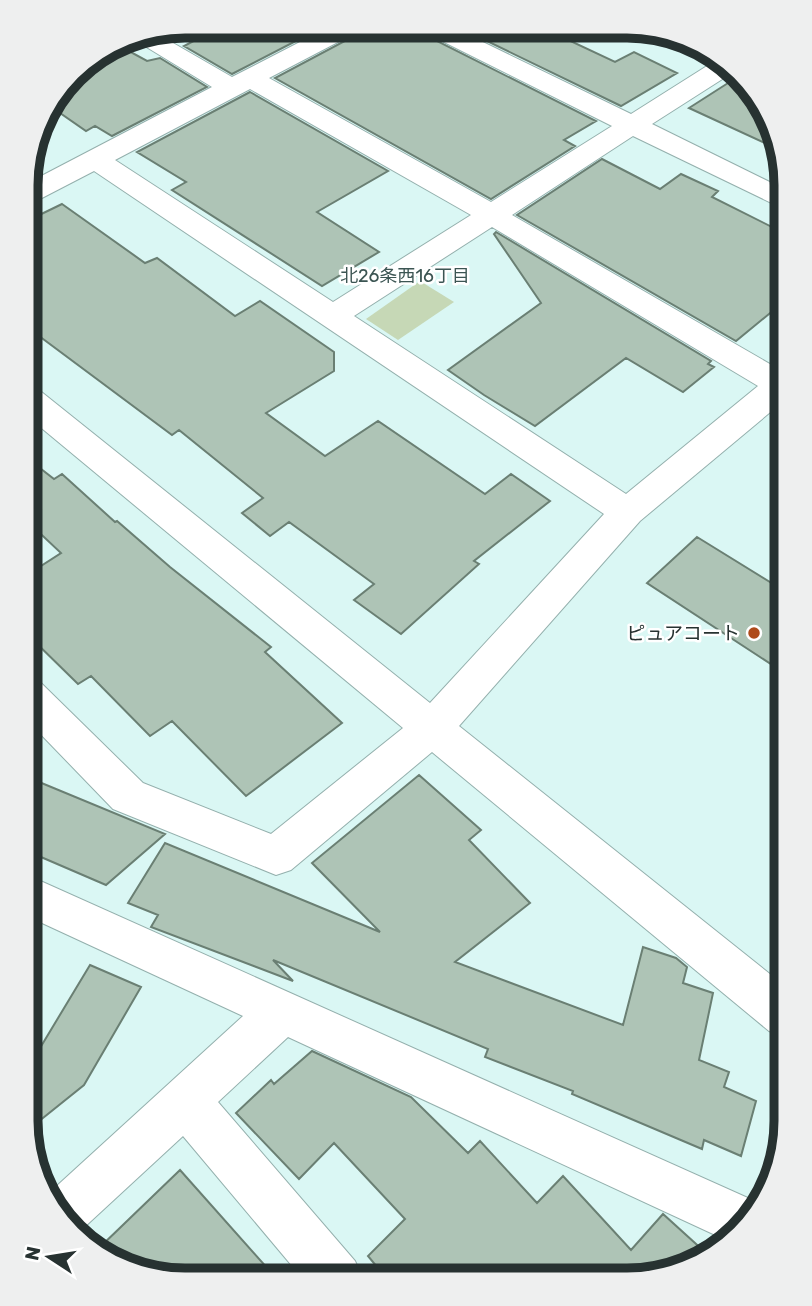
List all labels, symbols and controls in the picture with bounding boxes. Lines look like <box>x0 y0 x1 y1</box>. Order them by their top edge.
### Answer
district label: 北26条西16丁目 <box>340 265 470 287</box>
place label: ピュアコート <box>626 622 740 645</box>
marker: ピュアコート <box>746 625 762 641</box>
north arrow <box>14 1222 84 1292</box>
text: N <box>20 1244 46 1263</box>

